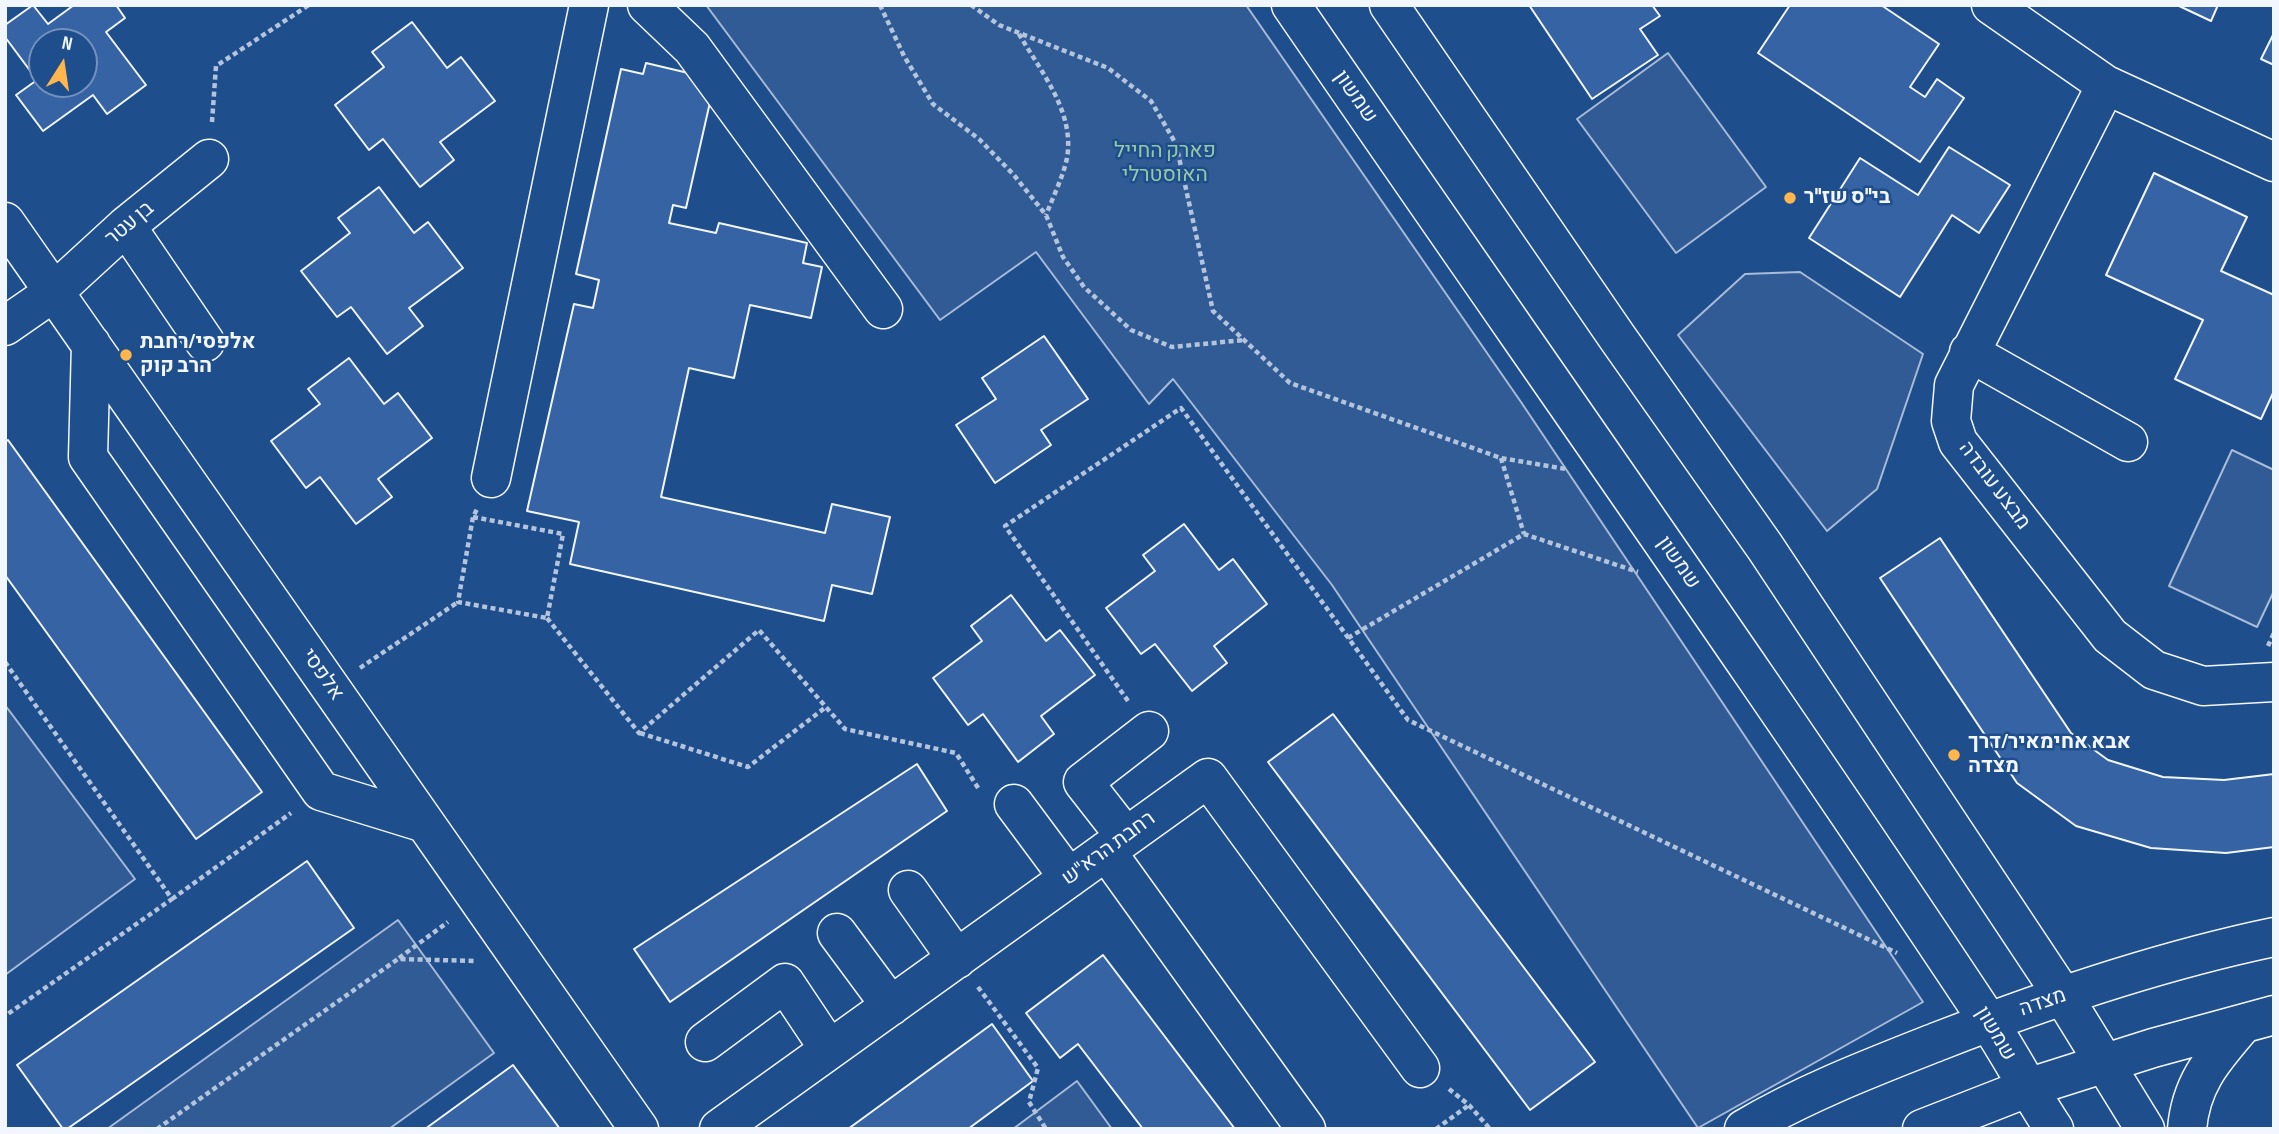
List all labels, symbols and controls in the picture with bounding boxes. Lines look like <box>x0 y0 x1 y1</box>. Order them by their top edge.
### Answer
north arrow <box>28 28 98 98</box>
text: N <box>60 32 74 56</box>
street label: שמשון <box>1328 66 1382 128</box>
park label: פארק החייל האוסטרלי <box>1114 139 1216 189</box>
place label: בי"ס שז"ר <box>1804 185 1890 211</box>
marker: בי"ס שז"ר <box>1782 190 1798 206</box>
street label: בן עטר <box>101 196 159 252</box>
place label: אלפסי/רחבת הרב קוק <box>140 330 255 380</box>
marker: אלפסי/רחבת הרב קוק <box>118 347 134 363</box>
street label: מבצע עובדה <box>1953 437 2035 535</box>
street label: שמשון <box>1651 532 1705 594</box>
street label: אלפסי <box>295 644 349 706</box>
place label: אבא אחימאיר/דרך מצדה <box>1968 730 2131 780</box>
marker: אבא אחימאיר/דרך מצדה <box>1946 747 1962 763</box>
street label: רחבת הרא"ש <box>1057 807 1161 891</box>
street label: מצדה <box>2016 983 2070 1023</box>
street label: שמשון <box>1969 1002 2021 1066</box>

